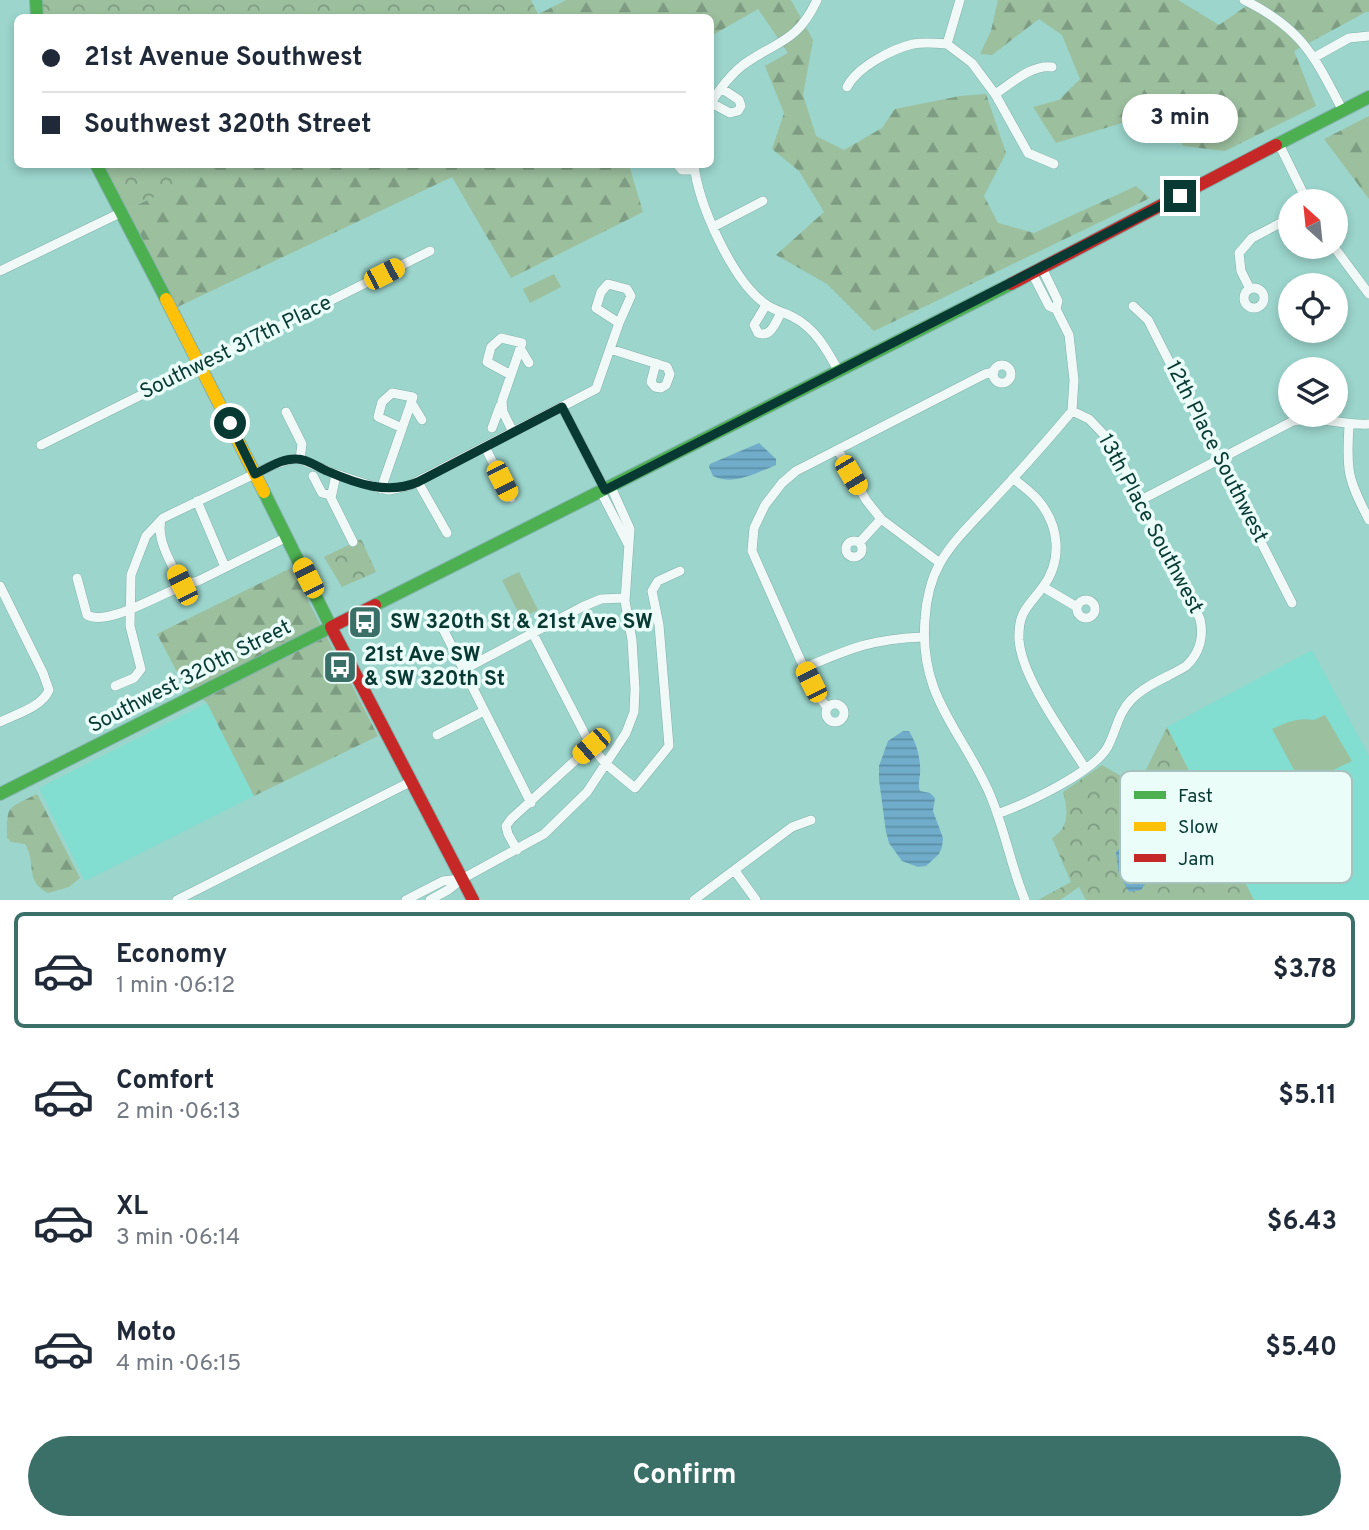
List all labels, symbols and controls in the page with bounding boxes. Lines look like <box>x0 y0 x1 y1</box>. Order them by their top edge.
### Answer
text: 21st Avenue Southwest <box>84 42 363 75</box>
callout: 3 min <box>1122 94 1238 144</box>
text: 3 min <box>1150 104 1210 133</box>
text: Southwest 320th Street <box>84 109 371 142</box>
route end <box>1164 180 1196 212</box>
north arrow <box>1278 189 1348 259</box>
map controls <box>1278 189 1348 427</box>
car <box>361 255 408 293</box>
button: locate <box>1278 273 1348 343</box>
street label: Southwest 317th Place <box>136 290 336 406</box>
street label: 12th Place Southwest <box>1159 357 1273 547</box>
button: layers <box>1278 357 1348 427</box>
route start <box>214 407 246 439</box>
street label: 13th Place Southwest <box>1091 429 1209 619</box>
car <box>832 452 871 498</box>
car <box>484 458 521 504</box>
car <box>290 555 327 601</box>
car <box>164 562 201 608</box>
bus stop icon: SW 320th St & 21st Ave SW <box>346 603 384 641</box>
place label: SW 320th St & 21st Ave SW <box>390 609 653 636</box>
street label: Southwest 320th Street <box>84 614 296 740</box>
place label: 21st Ave SW & SW 320th St <box>364 642 505 693</box>
bus stop icon: 21st Ave SW & SW 320th St <box>321 648 359 686</box>
car <box>793 659 830 705</box>
car <box>569 724 614 768</box>
legend <box>1120 771 1352 883</box>
text: Fast <box>1178 785 1213 809</box>
text: Slow <box>1178 816 1218 840</box>
text: Jam <box>1178 848 1215 872</box>
icon: car <box>32 939 95 1002</box>
text: Economy <box>116 939 227 972</box>
text: $3.78 <box>1273 954 1337 987</box>
text: 1 min · 06:12 <box>116 972 235 1001</box>
icon: car <box>32 1065 95 1128</box>
text: Comfort <box>116 1065 214 1098</box>
text: $5.11 <box>1278 1080 1337 1113</box>
text: 2 min · 06:13 <box>116 1098 241 1127</box>
icon: car <box>32 1191 95 1254</box>
text: XL <box>116 1191 148 1224</box>
text: $6.43 <box>1267 1206 1337 1239</box>
text: 3 min · 06:14 <box>116 1224 240 1253</box>
icon: car <box>32 1317 95 1380</box>
text: Moto <box>116 1317 176 1350</box>
text: $5.40 <box>1265 1332 1337 1365</box>
text: 4 min · 06:15 <box>116 1350 241 1379</box>
button: Confirm <box>28 1436 1341 1516</box>

